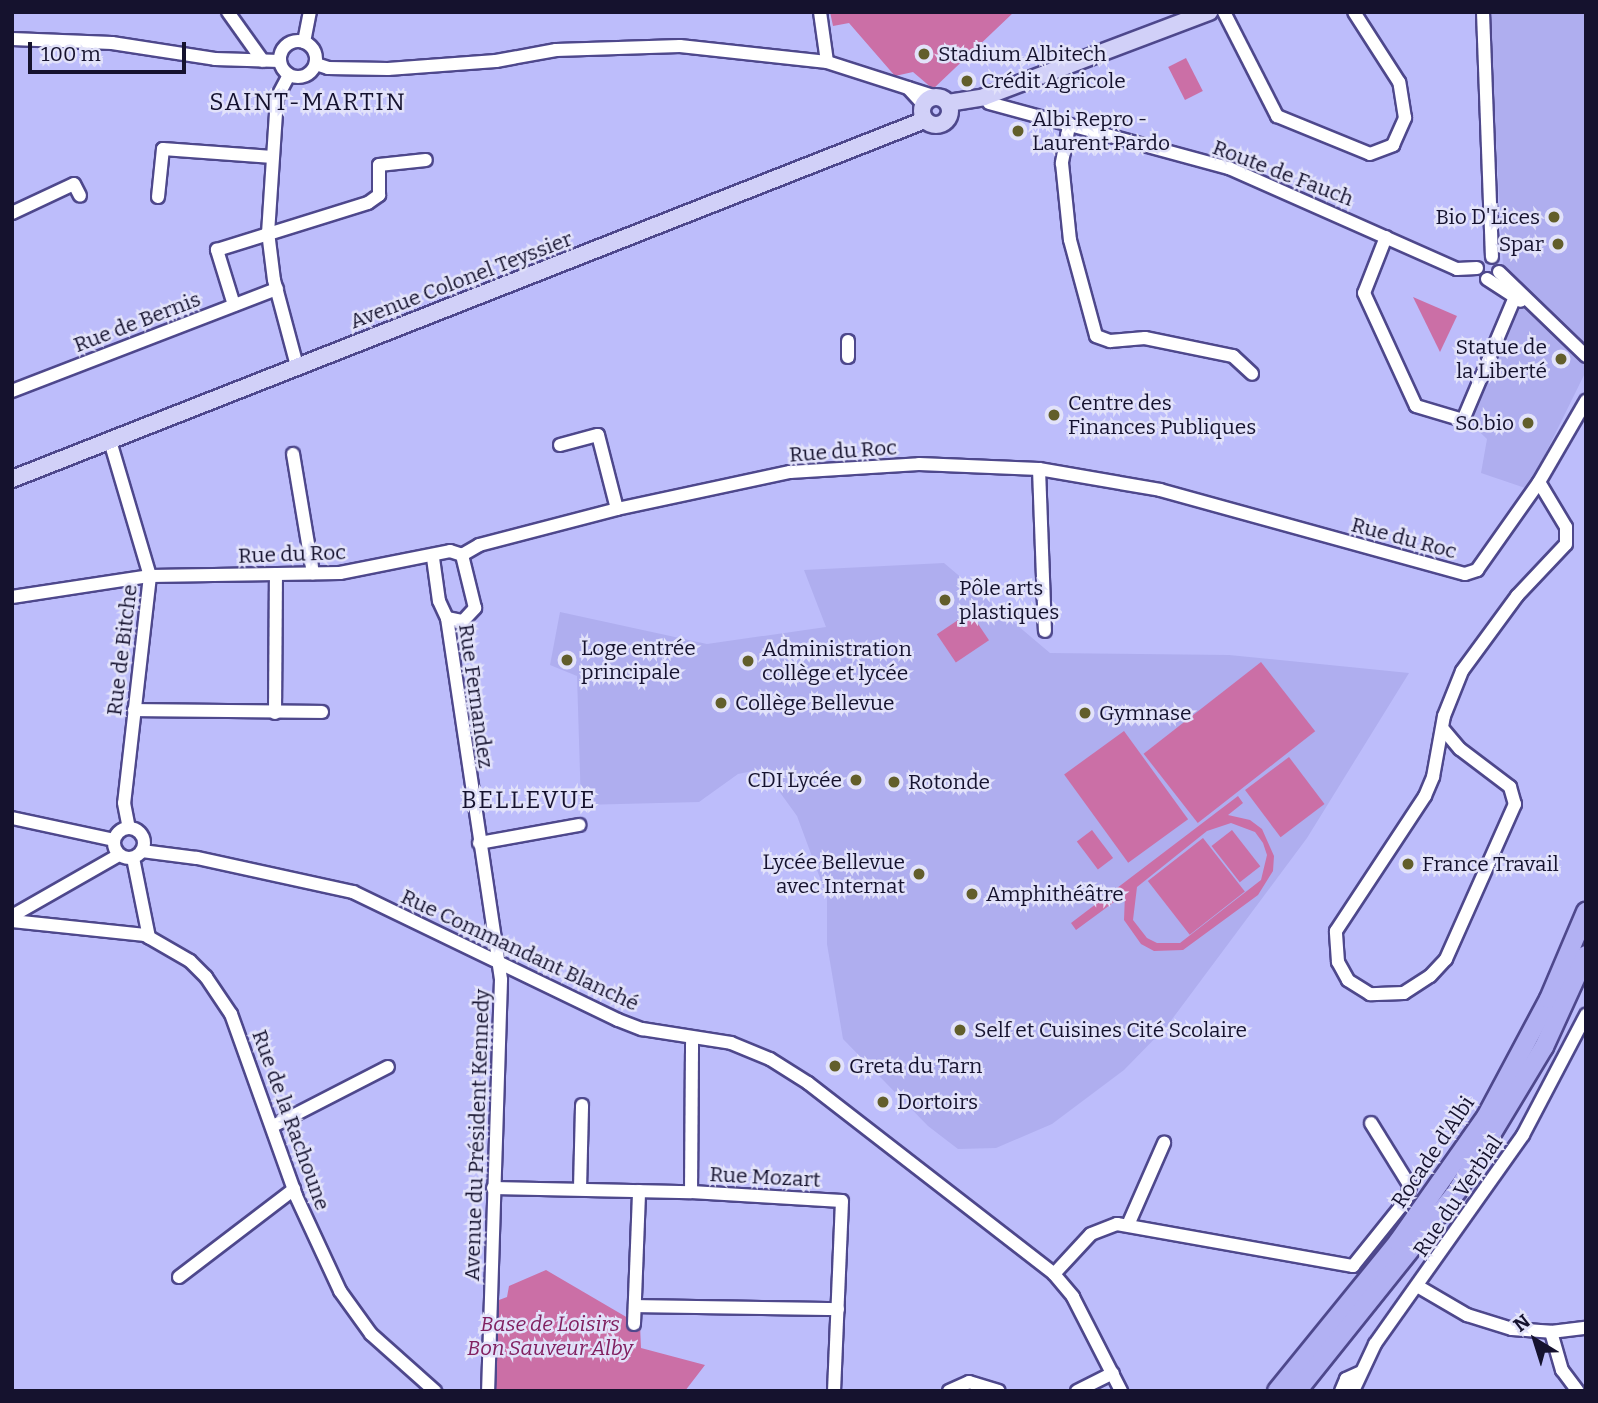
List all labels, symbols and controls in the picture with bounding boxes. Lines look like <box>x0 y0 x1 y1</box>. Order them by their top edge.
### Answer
scale bar <box>32 28 189 72</box>
text: 100 m <box>41 41 101 67</box>
place label: Stadium Albitech <box>938 41 1106 67</box>
marker: Stadium Albitech <box>916 46 932 62</box>
place label: Crédit Agricole <box>981 68 1126 94</box>
marker: Crédit Agricole <box>959 73 975 89</box>
district label: SAINT-MARTIN <box>211 89 405 117</box>
place label: Albi Repro - Laurent Pardo <box>1032 106 1170 156</box>
marker: Albi Repro - Laurent Pardo <box>1010 123 1026 139</box>
street label: Route de Fauch <box>1209 135 1357 211</box>
place label: Bio D'Lices <box>1435 204 1540 230</box>
marker: Bio D'Lices <box>1546 209 1562 225</box>
street label: Avenue Colonel Teyssier <box>346 226 576 334</box>
place label: Spar <box>1499 231 1544 257</box>
marker: Spar <box>1550 236 1566 252</box>
street label: Rue de Bernis <box>70 286 204 358</box>
place label: Statue de la Liberté <box>1456 334 1547 384</box>
marker: Statue de la Liberté <box>1553 351 1569 367</box>
place label: Centre des Finances Publiques <box>1068 390 1256 440</box>
marker: Centre des Finances Publiques <box>1046 407 1062 423</box>
place label: So.bio <box>1455 410 1514 436</box>
marker: So.bio <box>1520 415 1536 431</box>
street label: Rue du Roc <box>788 435 898 467</box>
street label: Rue du Roc <box>1349 512 1459 564</box>
street label: Rue du Roc <box>238 540 346 568</box>
place label: Pôle arts plastiques <box>959 575 1059 625</box>
street label: Rue de Bitche <box>101 583 143 717</box>
marker: Pôle arts plastiques <box>937 592 953 608</box>
street label: Rue Fernandez <box>453 622 499 770</box>
place label: Loge entrée principale <box>581 635 696 685</box>
place label: Administration collège et lycée <box>762 636 912 686</box>
marker: Loge entrée principale <box>559 652 575 668</box>
marker: Administration collège et lycée <box>740 653 756 669</box>
place label: Collège Bellevue <box>735 690 894 716</box>
marker: Collège Bellevue <box>713 695 729 711</box>
place label: Gymnase <box>1099 700 1191 726</box>
marker: Gymnase <box>1077 705 1093 721</box>
place label: CDI Lycée <box>747 767 842 793</box>
place label: Rotonde <box>908 769 990 795</box>
marker: CDI Lycée <box>848 772 864 788</box>
marker: Rotonde <box>886 774 902 790</box>
district label: BELLEVUE <box>462 787 596 815</box>
place label: Lycée Bellevue avec Internat <box>763 849 905 899</box>
place label: France Travail <box>1422 851 1559 877</box>
marker: France Travail <box>1400 856 1416 872</box>
marker: Lycée Bellevue avec Internat <box>911 866 927 882</box>
place label: Amphithéâtre <box>986 881 1124 907</box>
street label: Rue Commandant Blanché <box>397 884 643 1016</box>
marker: Amphithéâtre <box>964 886 980 902</box>
street label: Avenue du Président Kennedy <box>459 988 495 1282</box>
place label: Self et Cuisines Cité Scolaire <box>974 1017 1247 1043</box>
marker: Self et Cuisines Cité Scolaire <box>952 1022 968 1038</box>
street label: Rue de la Rachoune <box>247 1026 335 1214</box>
place label: Greta du Tarn <box>849 1053 982 1079</box>
marker: Greta du Tarn <box>827 1058 843 1074</box>
place label: Dortoirs <box>897 1089 978 1115</box>
street label: Rocade d'Albi <box>1386 1091 1480 1213</box>
marker: Dortoirs <box>875 1094 891 1110</box>
street label: Rue du Verbial <box>1408 1131 1508 1261</box>
street label: Rue Mozart <box>709 1162 821 1192</box>
north arrow <box>1500 1305 1570 1375</box>
text: N <box>1509 1309 1535 1337</box>
park label: Base de Loisirs Bon Sauveur Alby <box>467 1311 633 1361</box>

